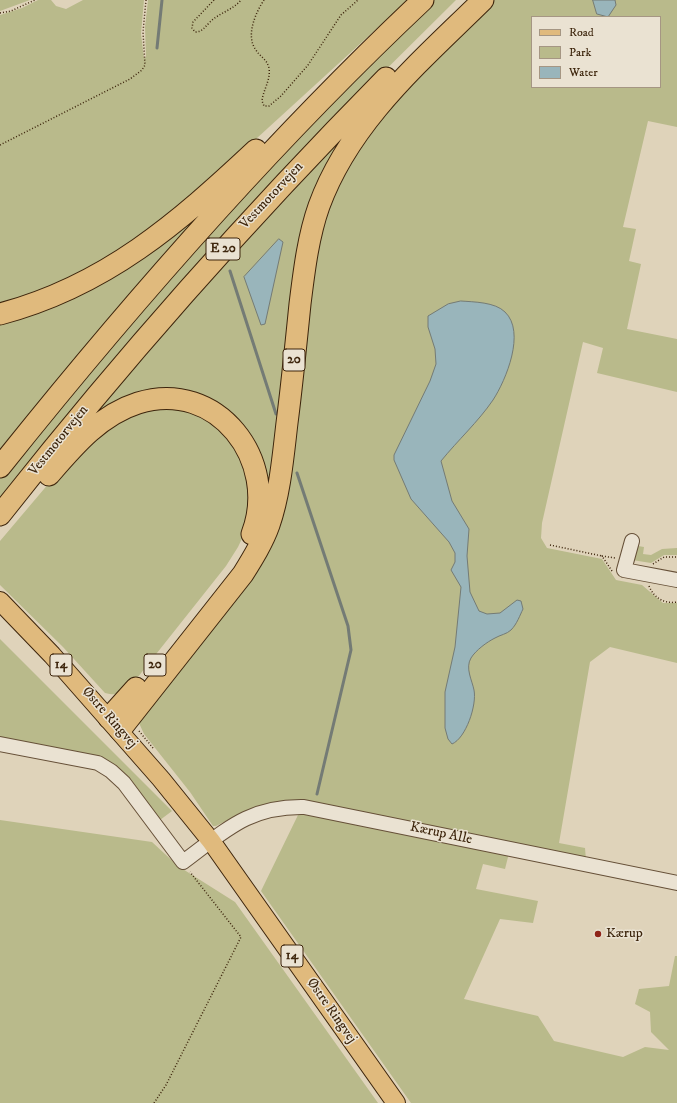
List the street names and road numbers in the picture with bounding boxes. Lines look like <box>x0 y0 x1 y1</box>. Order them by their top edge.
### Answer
street label: Vestmotorvejen <box>237 159 307 233</box>
road number: E 20 <box>206 238 240 260</box>
road number: 20 <box>283 349 305 371</box>
street label: Vestmotorvejen <box>26 403 92 479</box>
road number: 14 <box>50 654 72 676</box>
road number: 20 <box>144 654 166 676</box>
street label: Østre Ringvej <box>78 684 140 752</box>
street label: Kærup Alle <box>408 819 474 849</box>
road number: 14 <box>281 945 303 967</box>
street label: Østre Ringvej <box>302 975 360 1047</box>

